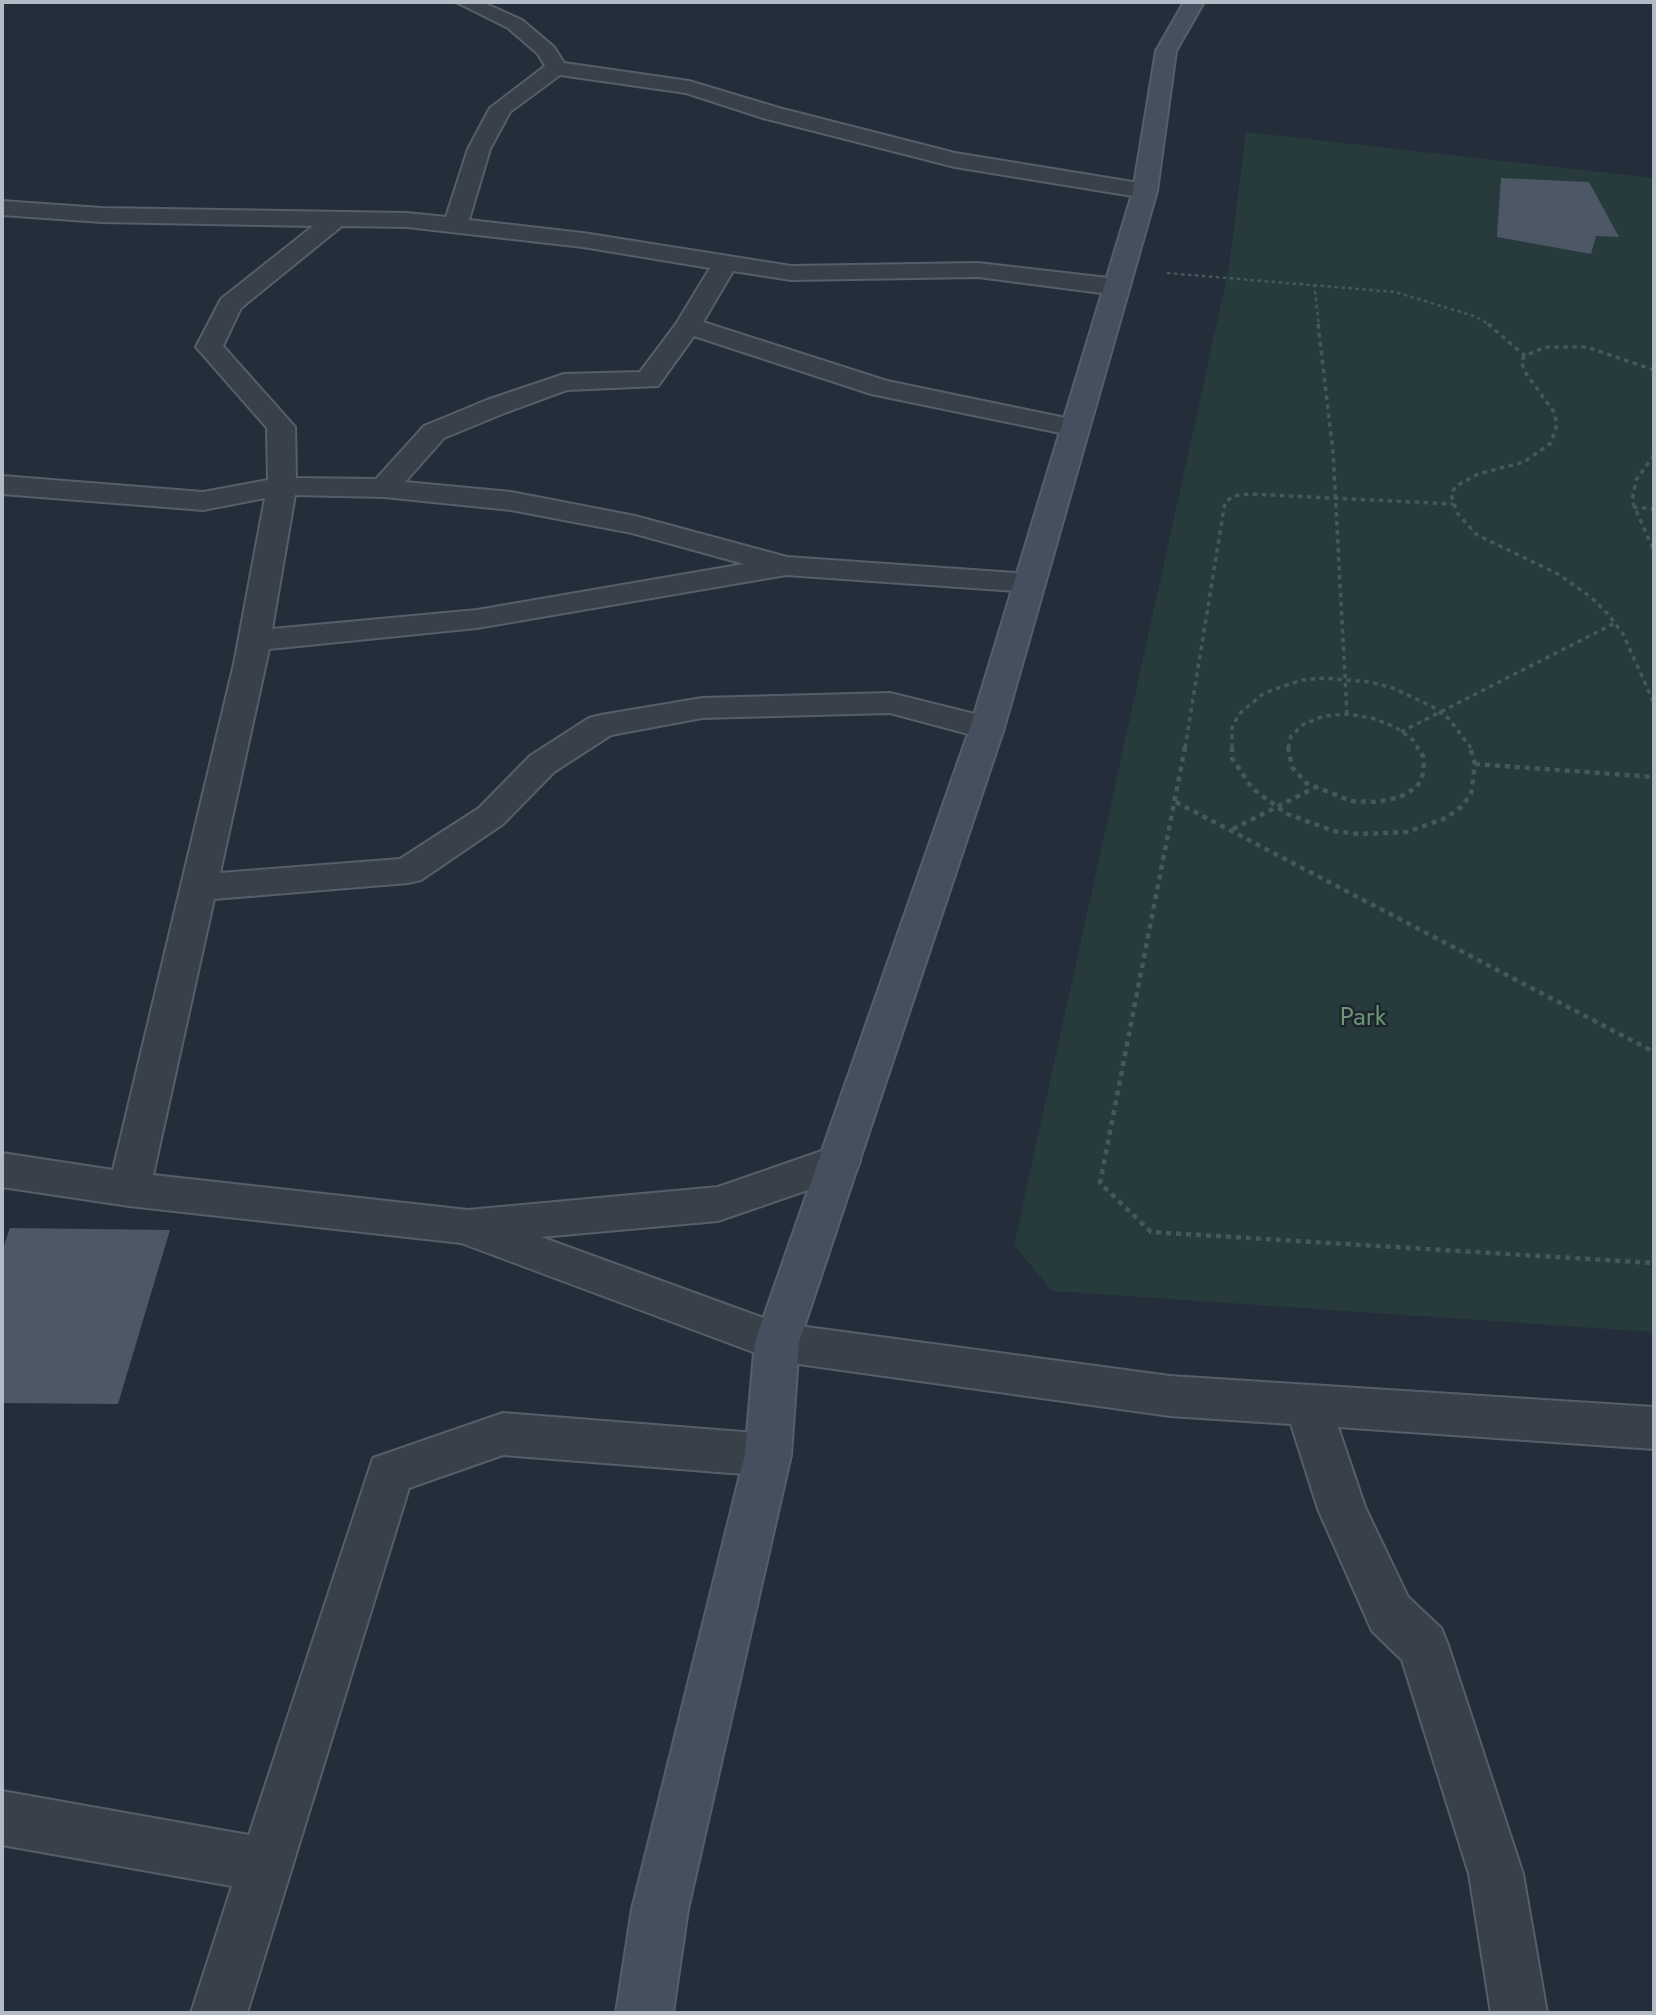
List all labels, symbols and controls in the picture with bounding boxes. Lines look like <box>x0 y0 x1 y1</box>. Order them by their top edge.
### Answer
park label: Park <box>1340 1003 1386 1035</box>

